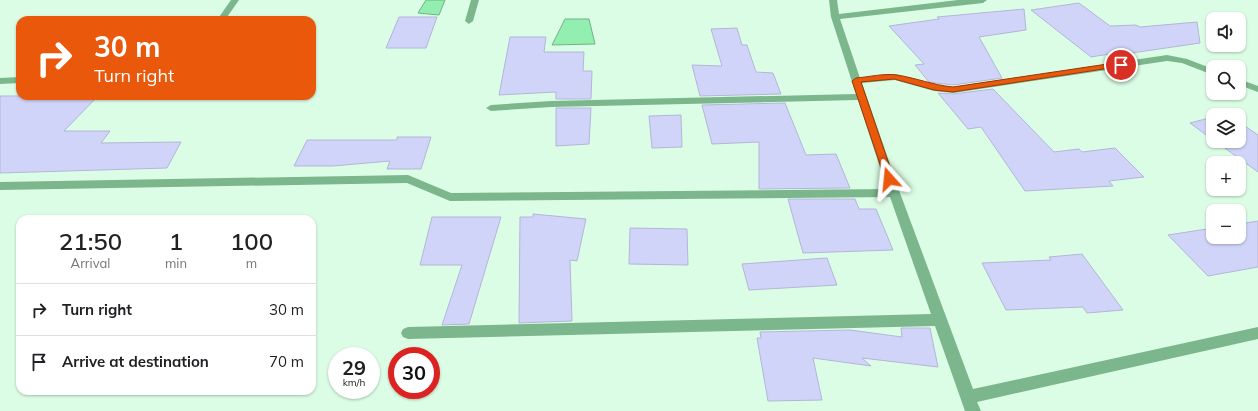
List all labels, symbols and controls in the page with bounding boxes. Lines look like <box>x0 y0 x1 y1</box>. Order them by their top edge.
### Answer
map controls <box>1206 12 1246 244</box>
button: sound <box>1206 12 1246 52</box>
text: 30 m <box>94 29 160 64</box>
icon: right <box>28 32 80 84</box>
pin <box>1104 48 1138 82</box>
icon: arrive <box>1110 54 1132 76</box>
button: search <box>1206 60 1246 100</box>
text: Turn right <box>94 64 174 87</box>
button: layers <box>1206 108 1246 148</box>
button: + <box>1206 156 1246 196</box>
position arrow <box>868 158 910 200</box>
button: − <box>1206 204 1246 244</box>
text: 21:50 <box>59 226 122 256</box>
text: 1 <box>169 226 183 256</box>
text: 100 <box>230 226 273 256</box>
text: Arrival <box>71 255 110 271</box>
text: min <box>165 255 187 271</box>
text: m <box>246 255 257 271</box>
icon: right <box>28 299 50 321</box>
text: Turn right <box>62 300 132 319</box>
text: 30 m <box>269 300 304 319</box>
speed limit sign: 30 <box>388 347 440 399</box>
icon: arrive <box>28 351 50 373</box>
text: Arrive at destination <box>62 352 209 371</box>
text: 70 m <box>269 352 304 371</box>
text: 29 <box>342 355 366 380</box>
text: km/h <box>343 376 365 389</box>

